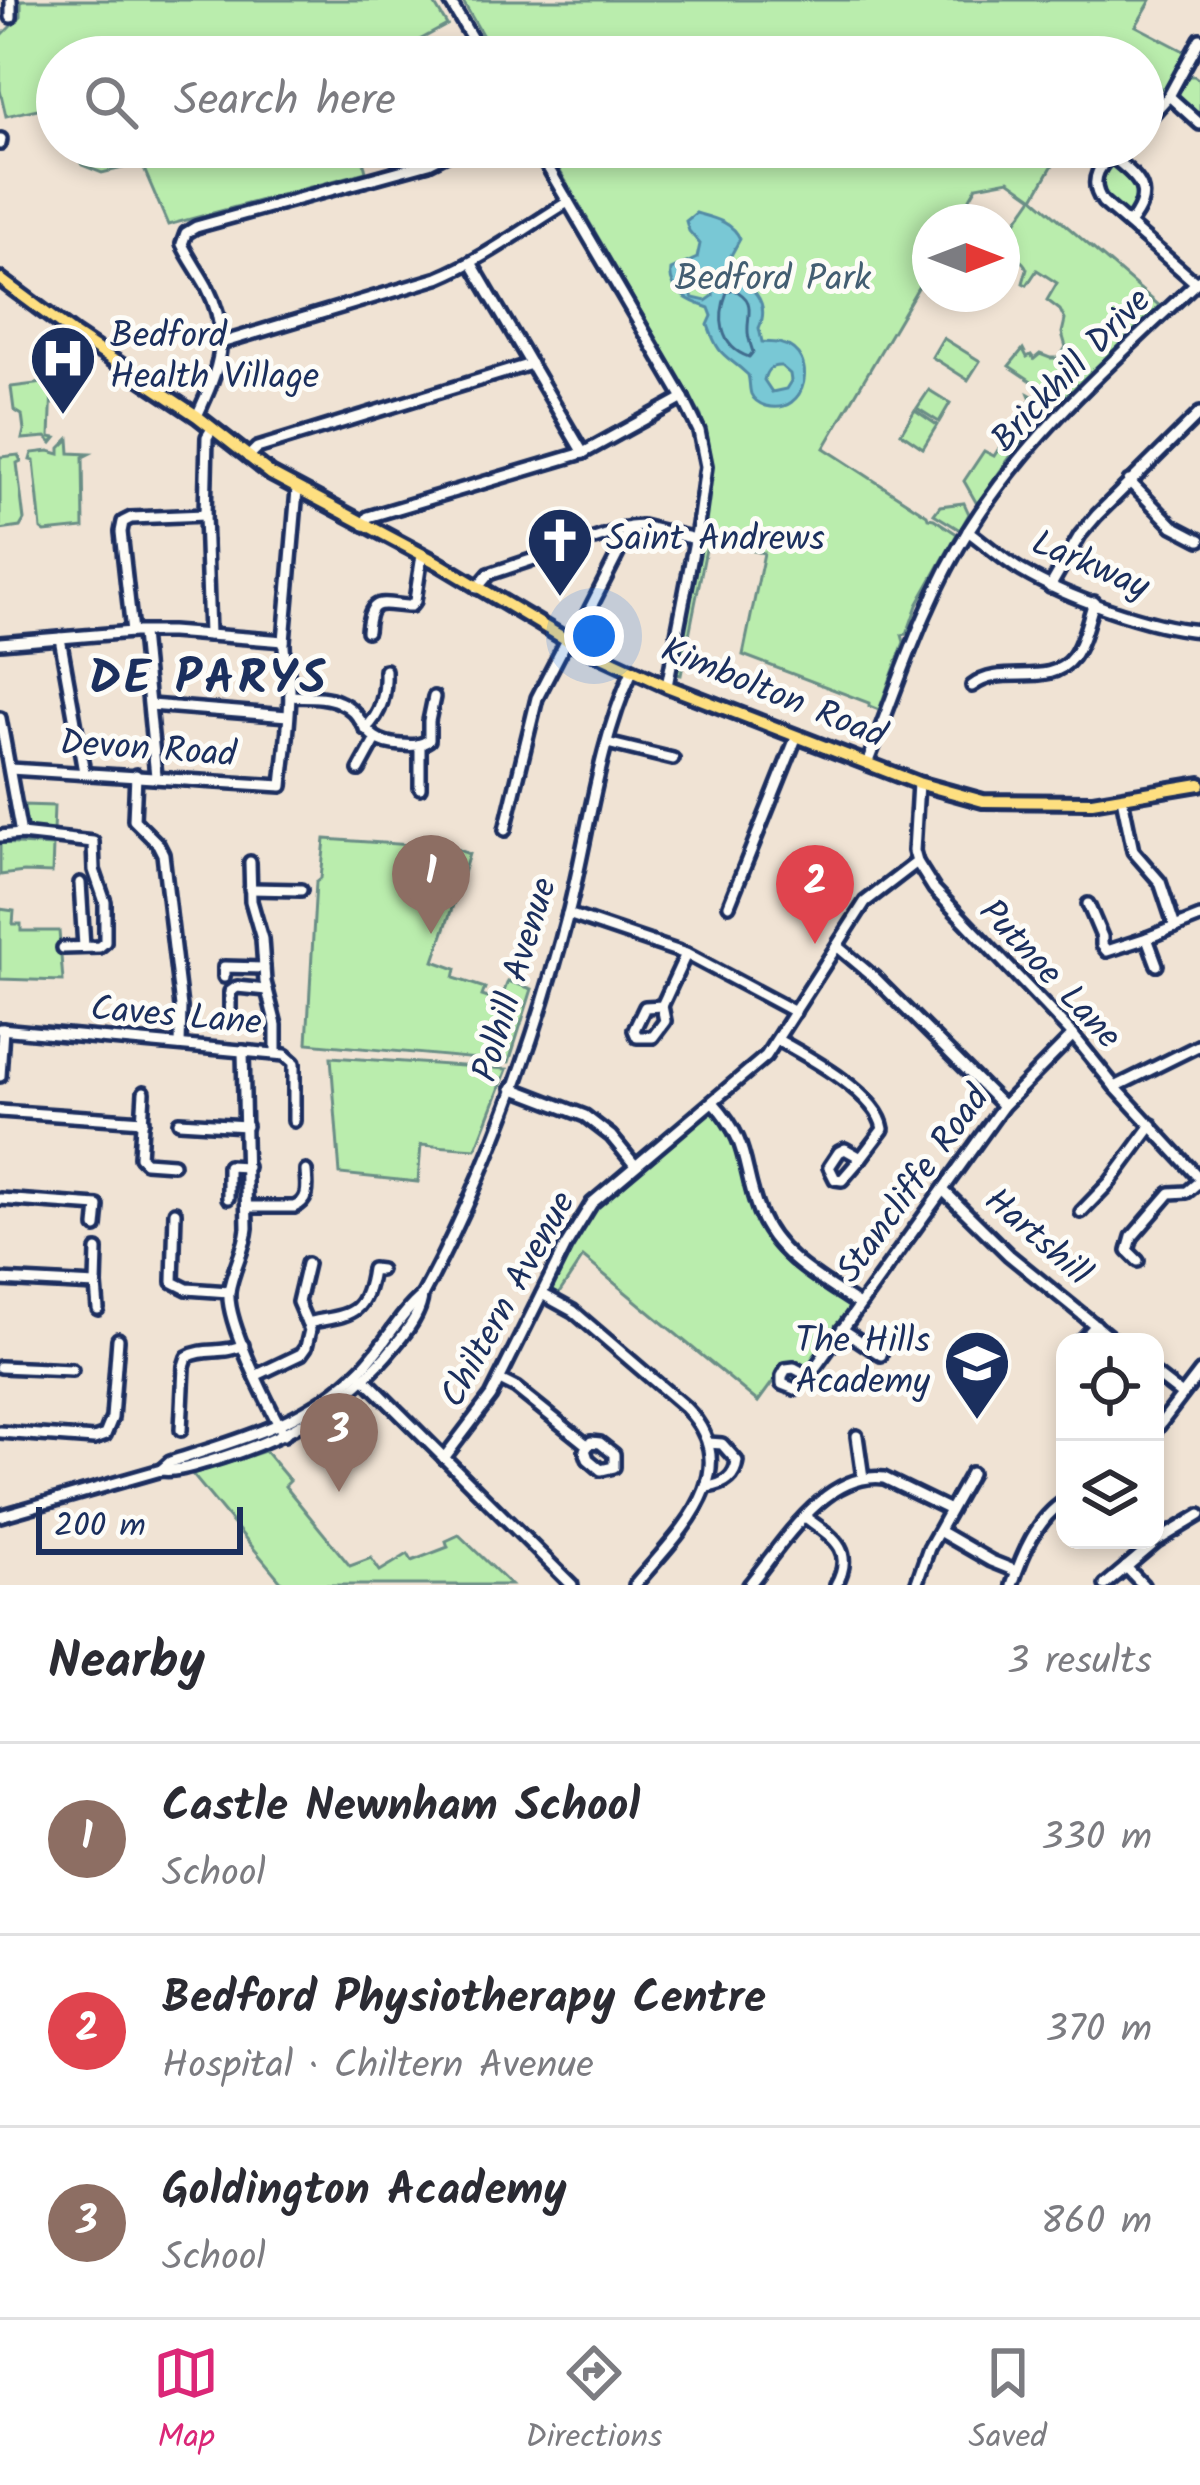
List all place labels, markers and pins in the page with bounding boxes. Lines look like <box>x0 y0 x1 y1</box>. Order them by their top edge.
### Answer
place label: Bedford Health Village <box>110 309 319 407</box>
hospital icon: Bedford Health Village <box>28 323 98 417</box>
church icon: Saint Andrews <box>525 505 595 599</box>
place label: Saint Andrews <box>606 512 825 569</box>
pin: 1 <box>392 835 470 934</box>
pin: 2 <box>776 845 854 944</box>
place label: The Hills Academy <box>795 1314 931 1412</box>
school or university icon: The Hills Academy <box>942 1328 1012 1422</box>
pin: 3 <box>300 1393 378 1492</box>

